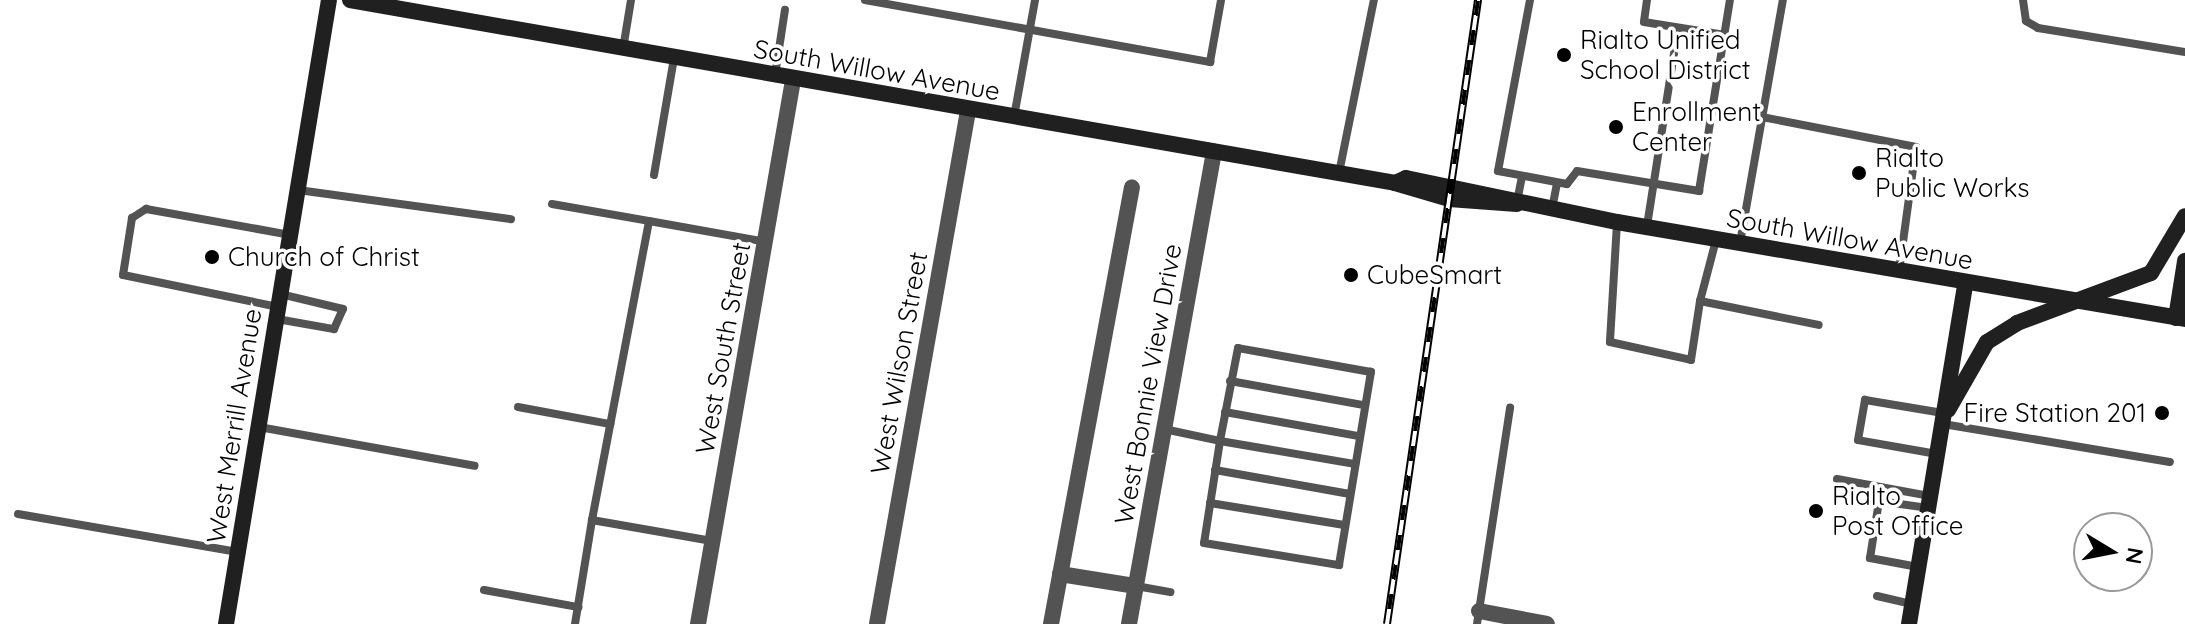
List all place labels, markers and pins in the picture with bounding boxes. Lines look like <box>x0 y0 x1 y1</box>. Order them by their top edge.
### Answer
place label: Rialto Unified School District <box>1580 24 1750 86</box>
marker: Rialto Unified School District <box>1555 46 1573 64</box>
place label: Enrollment Center <box>1632 96 1761 158</box>
marker: Enrollment Center <box>1607 118 1625 136</box>
place label: Rialto Public Works <box>1875 142 2029 204</box>
marker: Rialto Public Works <box>1850 164 1868 182</box>
place label: Church of Christ <box>228 241 420 273</box>
marker: Church of Christ <box>203 248 221 266</box>
place label: CubeSmart <box>1367 259 1502 291</box>
marker: CubeSmart <box>1342 266 1360 284</box>
place label: Fire Station 201 <box>1964 397 2146 429</box>
marker: Fire Station 201 <box>2153 404 2171 422</box>
place label: Rialto Post Office <box>1832 480 1963 542</box>
marker: Rialto Post Office <box>1807 502 1825 520</box>

